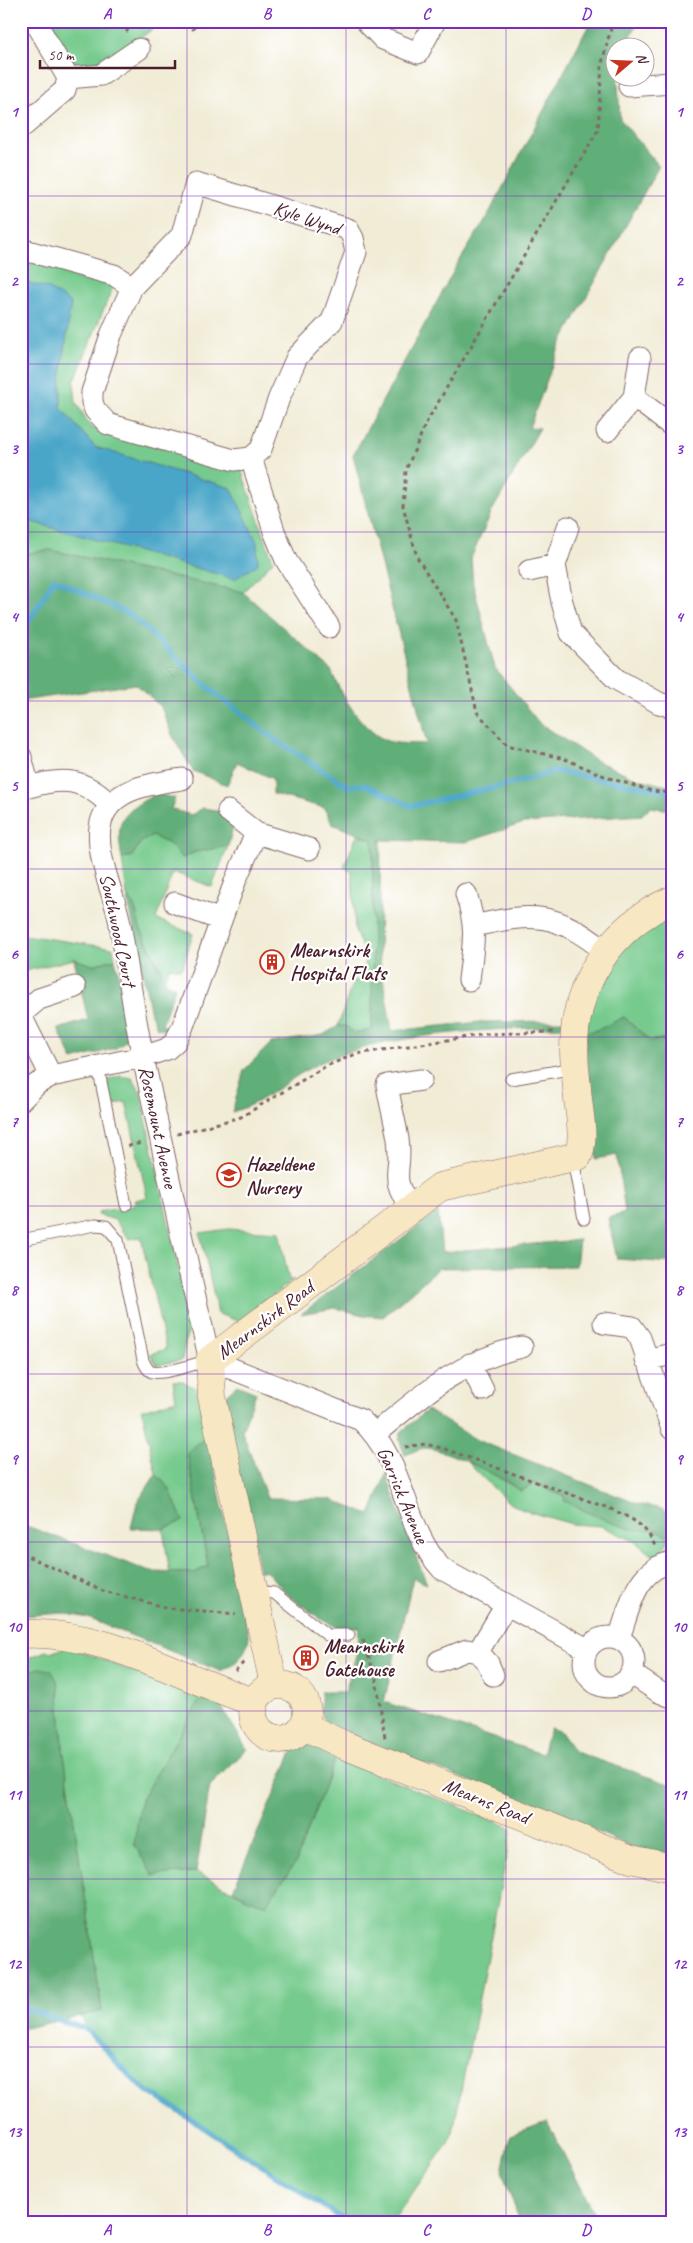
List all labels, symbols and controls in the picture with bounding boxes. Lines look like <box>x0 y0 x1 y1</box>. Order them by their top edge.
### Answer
text: A <box>103 4 113 24</box>
text: B <box>263 4 273 24</box>
text: C <box>422 4 432 24</box>
text: D <box>581 4 592 24</box>
scale bar <box>40 38 175 70</box>
north arrow <box>606 38 656 88</box>
text: 50 m <box>48 46 75 65</box>
text: N <box>632 51 652 67</box>
text: 1 <box>10 102 19 122</box>
text: 1 <box>675 102 684 122</box>
street label: Kyle Wynd <box>270 195 347 242</box>
text: 2 <box>10 271 19 291</box>
text: 2 <box>675 271 684 291</box>
text: 3 <box>10 439 19 459</box>
text: 3 <box>675 439 684 459</box>
text: 4 <box>10 607 19 627</box>
text: 4 <box>675 607 684 627</box>
text: 5 <box>11 776 20 796</box>
text: 5 <box>676 776 685 796</box>
street label: Southwood Court <box>94 871 143 992</box>
place label: Mearnskirk Hospital Flats <box>290 938 388 986</box>
text: 6 <box>10 944 19 964</box>
text: 6 <box>675 944 684 964</box>
building icon: Mearnskirk Hospital Flats <box>259 949 285 975</box>
street label: Rosemount Avenue <box>133 1064 183 1192</box>
text: 7 <box>10 1112 19 1132</box>
text: 7 <box>675 1112 684 1132</box>
place label: Hazeldene Nursery <box>246 1152 316 1200</box>
school or university icon: Hazeldene Nursery <box>216 1162 242 1188</box>
street label: Mearnskirk Road <box>211 1273 321 1365</box>
text: 8 <box>10 1280 19 1300</box>
text: 8 <box>675 1280 684 1300</box>
street label: Garrick Avenue <box>372 1443 435 1548</box>
text: 9 <box>10 1449 19 1469</box>
text: 9 <box>675 1449 684 1469</box>
text: 10 <box>7 1617 23 1637</box>
text: 10 <box>672 1617 688 1637</box>
place label: Mearnskirk Gatehouse <box>324 1634 404 1682</box>
building icon: Mearnskirk Gatehouse <box>293 1645 319 1671</box>
street label: Mearns Road <box>439 1772 536 1831</box>
text: 11 <box>7 1785 23 1805</box>
text: 11 <box>672 1785 688 1805</box>
text: 12 <box>7 1954 23 1974</box>
text: 12 <box>672 1954 688 1974</box>
text: 13 <box>7 2122 23 2142</box>
text: 13 <box>672 2122 688 2142</box>
text: A <box>103 2220 113 2240</box>
text: B <box>263 2220 273 2240</box>
text: C <box>422 2220 432 2240</box>
text: D <box>581 2220 592 2240</box>

